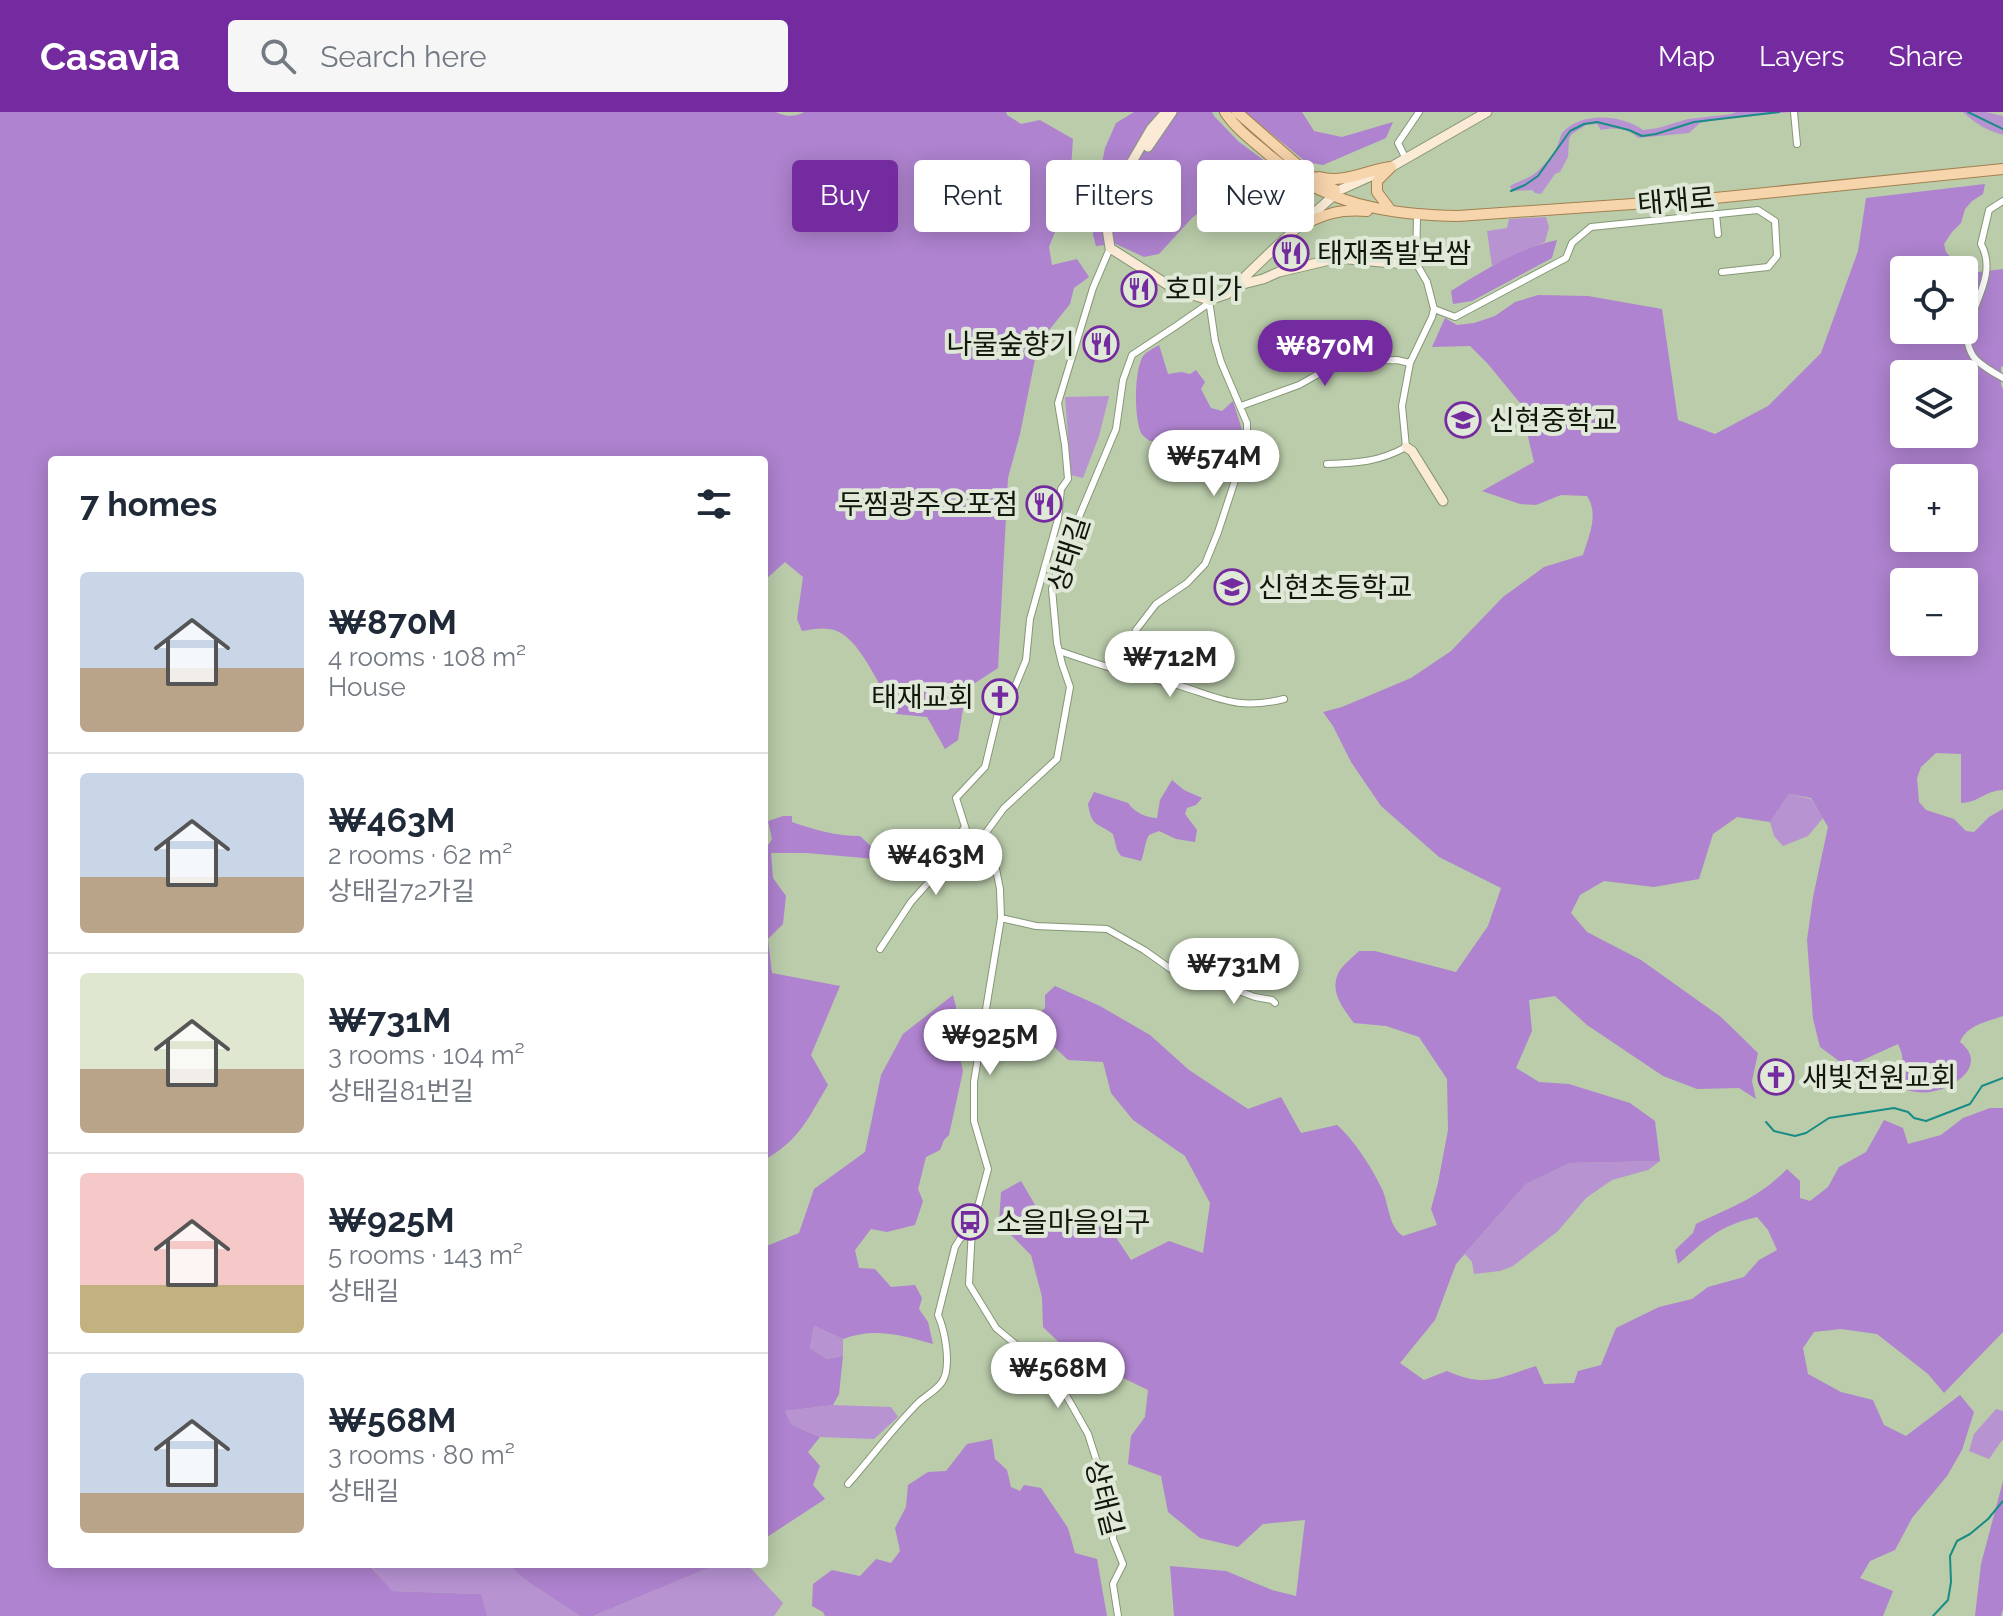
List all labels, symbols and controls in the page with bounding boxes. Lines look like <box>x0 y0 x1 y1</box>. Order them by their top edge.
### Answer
search box <box>228 20 788 92</box>
text: Casavia <box>40 34 180 79</box>
icon: search <box>256 34 300 78</box>
text: Search here <box>320 39 487 74</box>
text: Map <box>1658 40 1715 73</box>
text: Layers <box>1759 40 1845 73</box>
text: Share <box>1889 40 1963 73</box>
chip: Buy <box>792 160 898 232</box>
chip: Rent <box>914 160 1030 232</box>
chip: Filters <box>1046 160 1181 232</box>
chip: New <box>1197 160 1314 232</box>
street label: 태재로 <box>1636 181 1716 221</box>
restaurant icon: 태재족발보쌈 <box>1272 234 1310 272</box>
place label: 태재족발보쌈 <box>1317 237 1472 270</box>
map controls <box>1890 256 1978 656</box>
button: locate <box>1890 256 1978 344</box>
restaurant icon: 호미가 <box>1120 270 1158 308</box>
place label: 호미가 <box>1165 273 1242 306</box>
pin: ₩870M <box>1269 320 1381 388</box>
restaurant icon: 나물숲향기 <box>1082 325 1120 363</box>
place label: 나물숲향기 <box>946 328 1075 361</box>
text: ₩870M <box>1276 331 1374 361</box>
button: layers <box>1890 360 1978 448</box>
school or university icon: 신현중학교 <box>1444 401 1482 439</box>
place label: 신현중학교 <box>1489 404 1618 437</box>
pin: ₩574M <box>1158 430 1270 498</box>
text: ₩574M <box>1166 441 1262 471</box>
button: + <box>1890 464 1978 552</box>
icon: filters <box>692 482 736 526</box>
text: 7 homes <box>80 484 217 524</box>
restaurant icon: 두찜광주오포점 <box>1025 485 1063 523</box>
place label: 두찜광주오포점 <box>838 488 1018 521</box>
street label: 상태길 <box>1041 512 1097 596</box>
school or university icon: 신현초등학교 <box>1213 568 1251 606</box>
button: − <box>1890 568 1978 656</box>
place label: 신현초등학교 <box>1258 571 1413 604</box>
text: ₩870M <box>328 602 457 642</box>
icon: home <box>144 604 240 700</box>
pin: ₩712M <box>1114 631 1226 699</box>
text: 4 rooms · 108 m² <box>328 642 526 672</box>
text: ₩712M <box>1123 642 1217 672</box>
text: House <box>328 672 406 702</box>
church icon: 태재교회 <box>981 678 1019 716</box>
place label: 태재교회 <box>871 681 974 714</box>
text: ₩463M <box>328 800 455 840</box>
icon: home <box>144 805 240 901</box>
pin: ₩463M <box>880 829 992 897</box>
text: 2 rooms · 62 m² <box>328 840 512 870</box>
text: ₩463M <box>887 840 985 870</box>
text: 상태길72가길 <box>328 876 475 906</box>
pin: ₩731M <box>1178 938 1290 1006</box>
text: ₩731M <box>1187 949 1281 979</box>
text: ₩731M <box>328 1000 451 1040</box>
icon: home <box>144 1005 240 1101</box>
pin: ₩925M <box>934 1009 1046 1077</box>
text: ₩925M <box>942 1020 1038 1050</box>
text: 3 rooms · 104 m² <box>328 1040 525 1070</box>
church icon: 새빛전원교회 <box>1757 1058 1795 1096</box>
place label: 새빛전원교회 <box>1802 1061 1957 1094</box>
text: 상태길81번길 <box>328 1076 474 1106</box>
text: ₩925M <box>328 1200 455 1240</box>
bus stop icon: 소을마을입구 <box>951 1203 989 1241</box>
icon: home <box>144 1205 240 1301</box>
place label: 소을마을입구 <box>996 1206 1151 1239</box>
text: 5 rooms · 143 m² <box>328 1240 523 1270</box>
text: 상태길 <box>328 1276 400 1306</box>
pin: ₩568M <box>1002 1342 1114 1410</box>
text: ₩568M <box>1009 1353 1107 1383</box>
text: ₩568M <box>328 1400 457 1440</box>
icon: home <box>144 1405 240 1501</box>
text: 3 rooms · 80 m² <box>328 1440 515 1470</box>
street label: 상태길 <box>1079 1457 1129 1539</box>
text: 상태길 <box>328 1476 400 1506</box>

